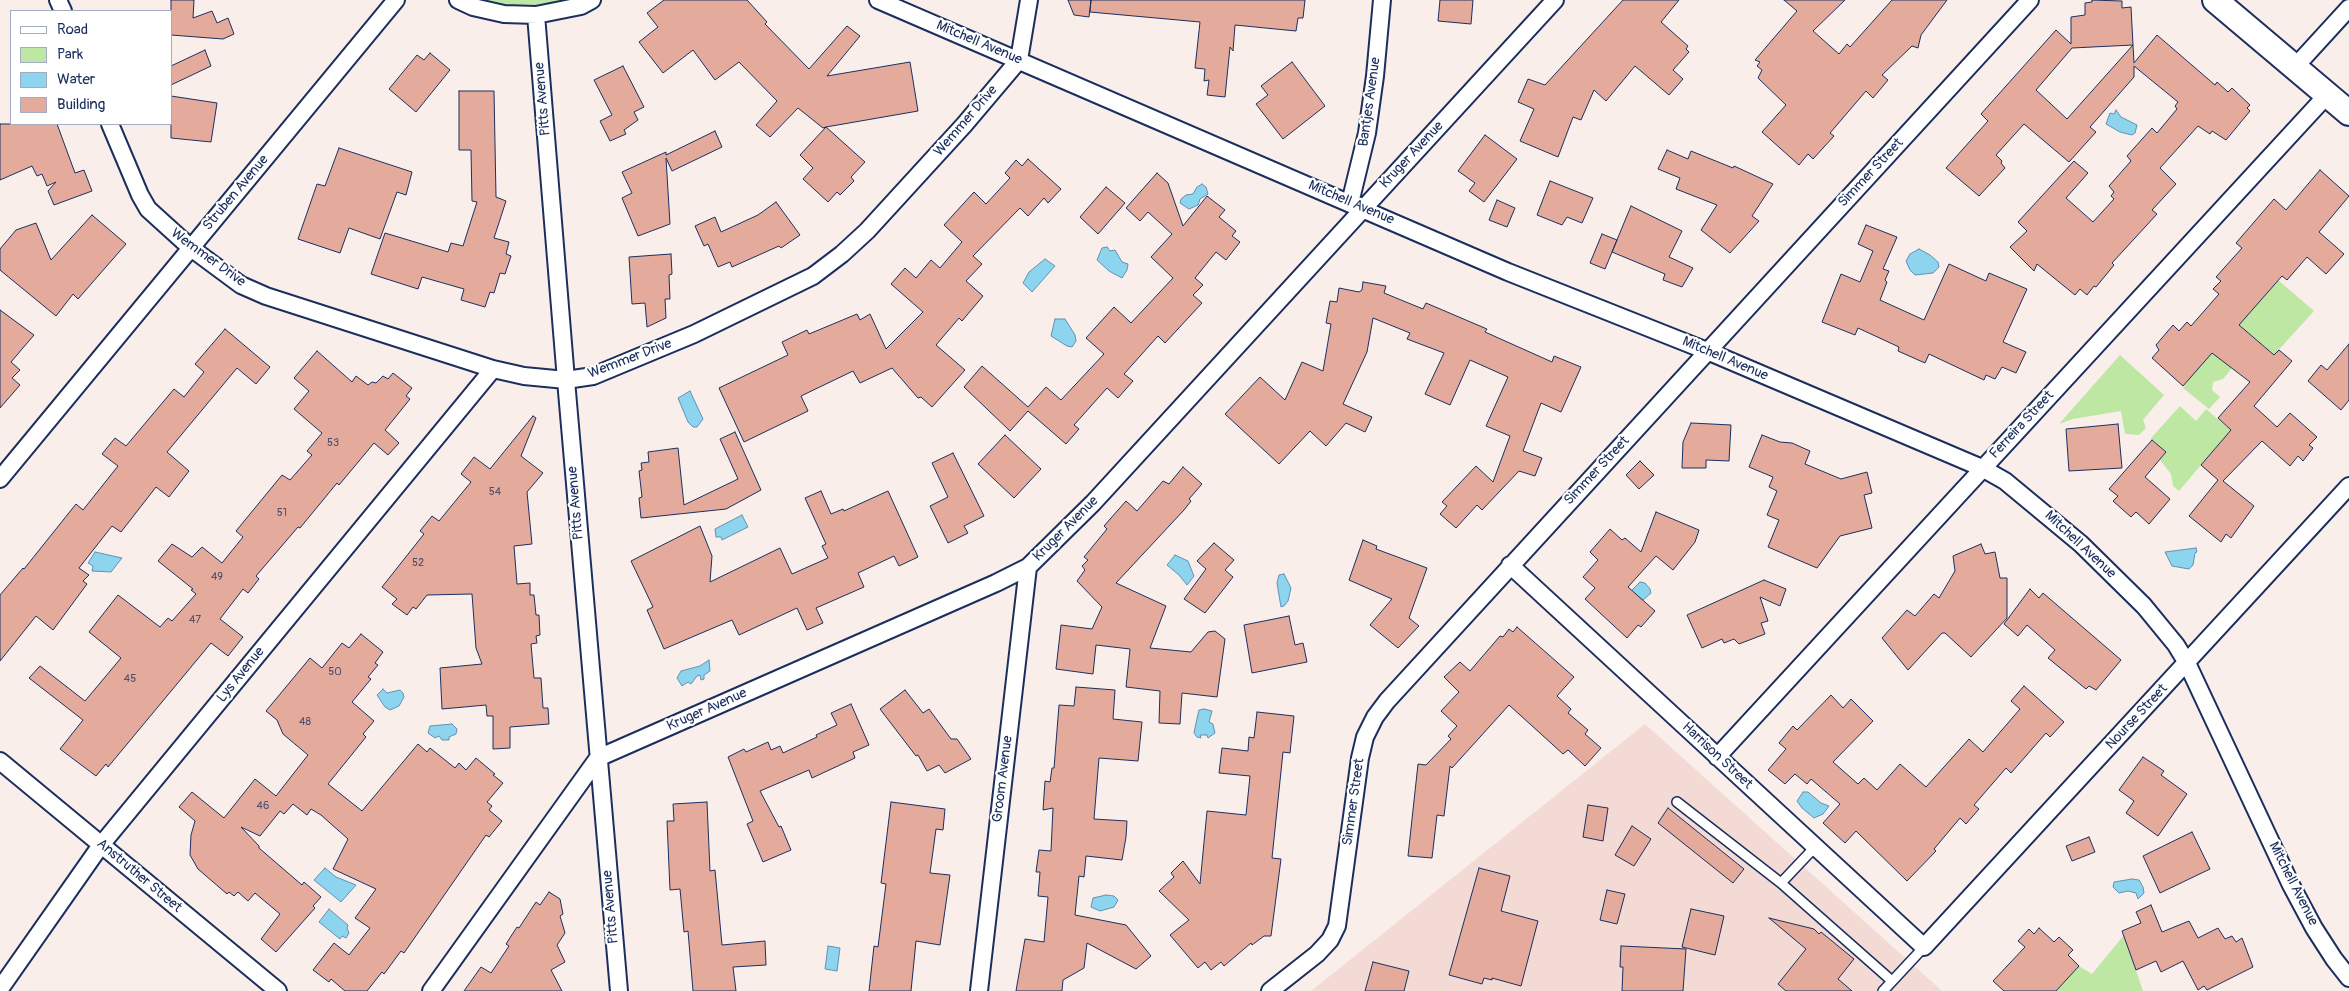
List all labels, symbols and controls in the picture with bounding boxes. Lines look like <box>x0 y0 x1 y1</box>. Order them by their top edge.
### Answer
legend <box>10 10 172 125</box>
street label: Mitchell Avenue <box>934 17 1024 69</box>
text: Road <box>57 20 88 39</box>
text: Park <box>57 45 83 64</box>
street label: Bantjes Avenue <box>1355 56 1385 148</box>
street label: Pitts Avenue <box>531 61 555 137</box>
text: Water <box>57 70 95 89</box>
street label: Wemmer Drive <box>931 82 1001 160</box>
text: Building <box>57 95 105 114</box>
street label: Kruger Avenue <box>1377 118 1447 192</box>
street label: Simmer Street <box>1835 135 1907 211</box>
street label: Struben Avenue <box>200 152 272 234</box>
street label: Mitchell Avenue <box>1306 177 1396 229</box>
street label: Wemmer Drive <box>167 225 249 291</box>
street label: Mitchell Avenue <box>1680 333 1770 385</box>
street label: Wemmer Drive <box>586 335 674 383</box>
street label: Ferreira Street <box>1986 388 2058 462</box>
street label: Simmer Street <box>1561 433 1633 509</box>
house number: 53 <box>327 436 339 450</box>
street label: Pitts Avenue <box>564 465 588 541</box>
house number: 54 <box>489 485 501 499</box>
street label: Kruger Avenue <box>1030 493 1102 565</box>
house number: 51 <box>277 506 287 520</box>
street label: Mitchell Avenue <box>2041 508 2119 582</box>
house number: 52 <box>412 556 424 570</box>
house number: 49 <box>211 570 223 584</box>
house number: 47 <box>189 613 201 627</box>
street label: Lys Avenue <box>214 644 268 706</box>
house number: 50 <box>328 665 342 679</box>
house number: 45 <box>124 672 136 686</box>
street label: Nourse Street <box>2102 681 2172 753</box>
street label: Kruger Avenue <box>665 685 749 735</box>
house number: 48 <box>299 715 311 729</box>
street label: Harrison Street <box>1678 719 1756 793</box>
street label: Groom Avenue <box>989 735 1017 823</box>
street label: Simmer Street <box>1340 757 1368 847</box>
house number: 46 <box>257 799 269 813</box>
street label: Anstruther Street <box>93 836 185 916</box>
street label: Mitchell Avenue <box>2265 839 2321 929</box>
street label: Pitts Avenue <box>599 869 623 945</box>

